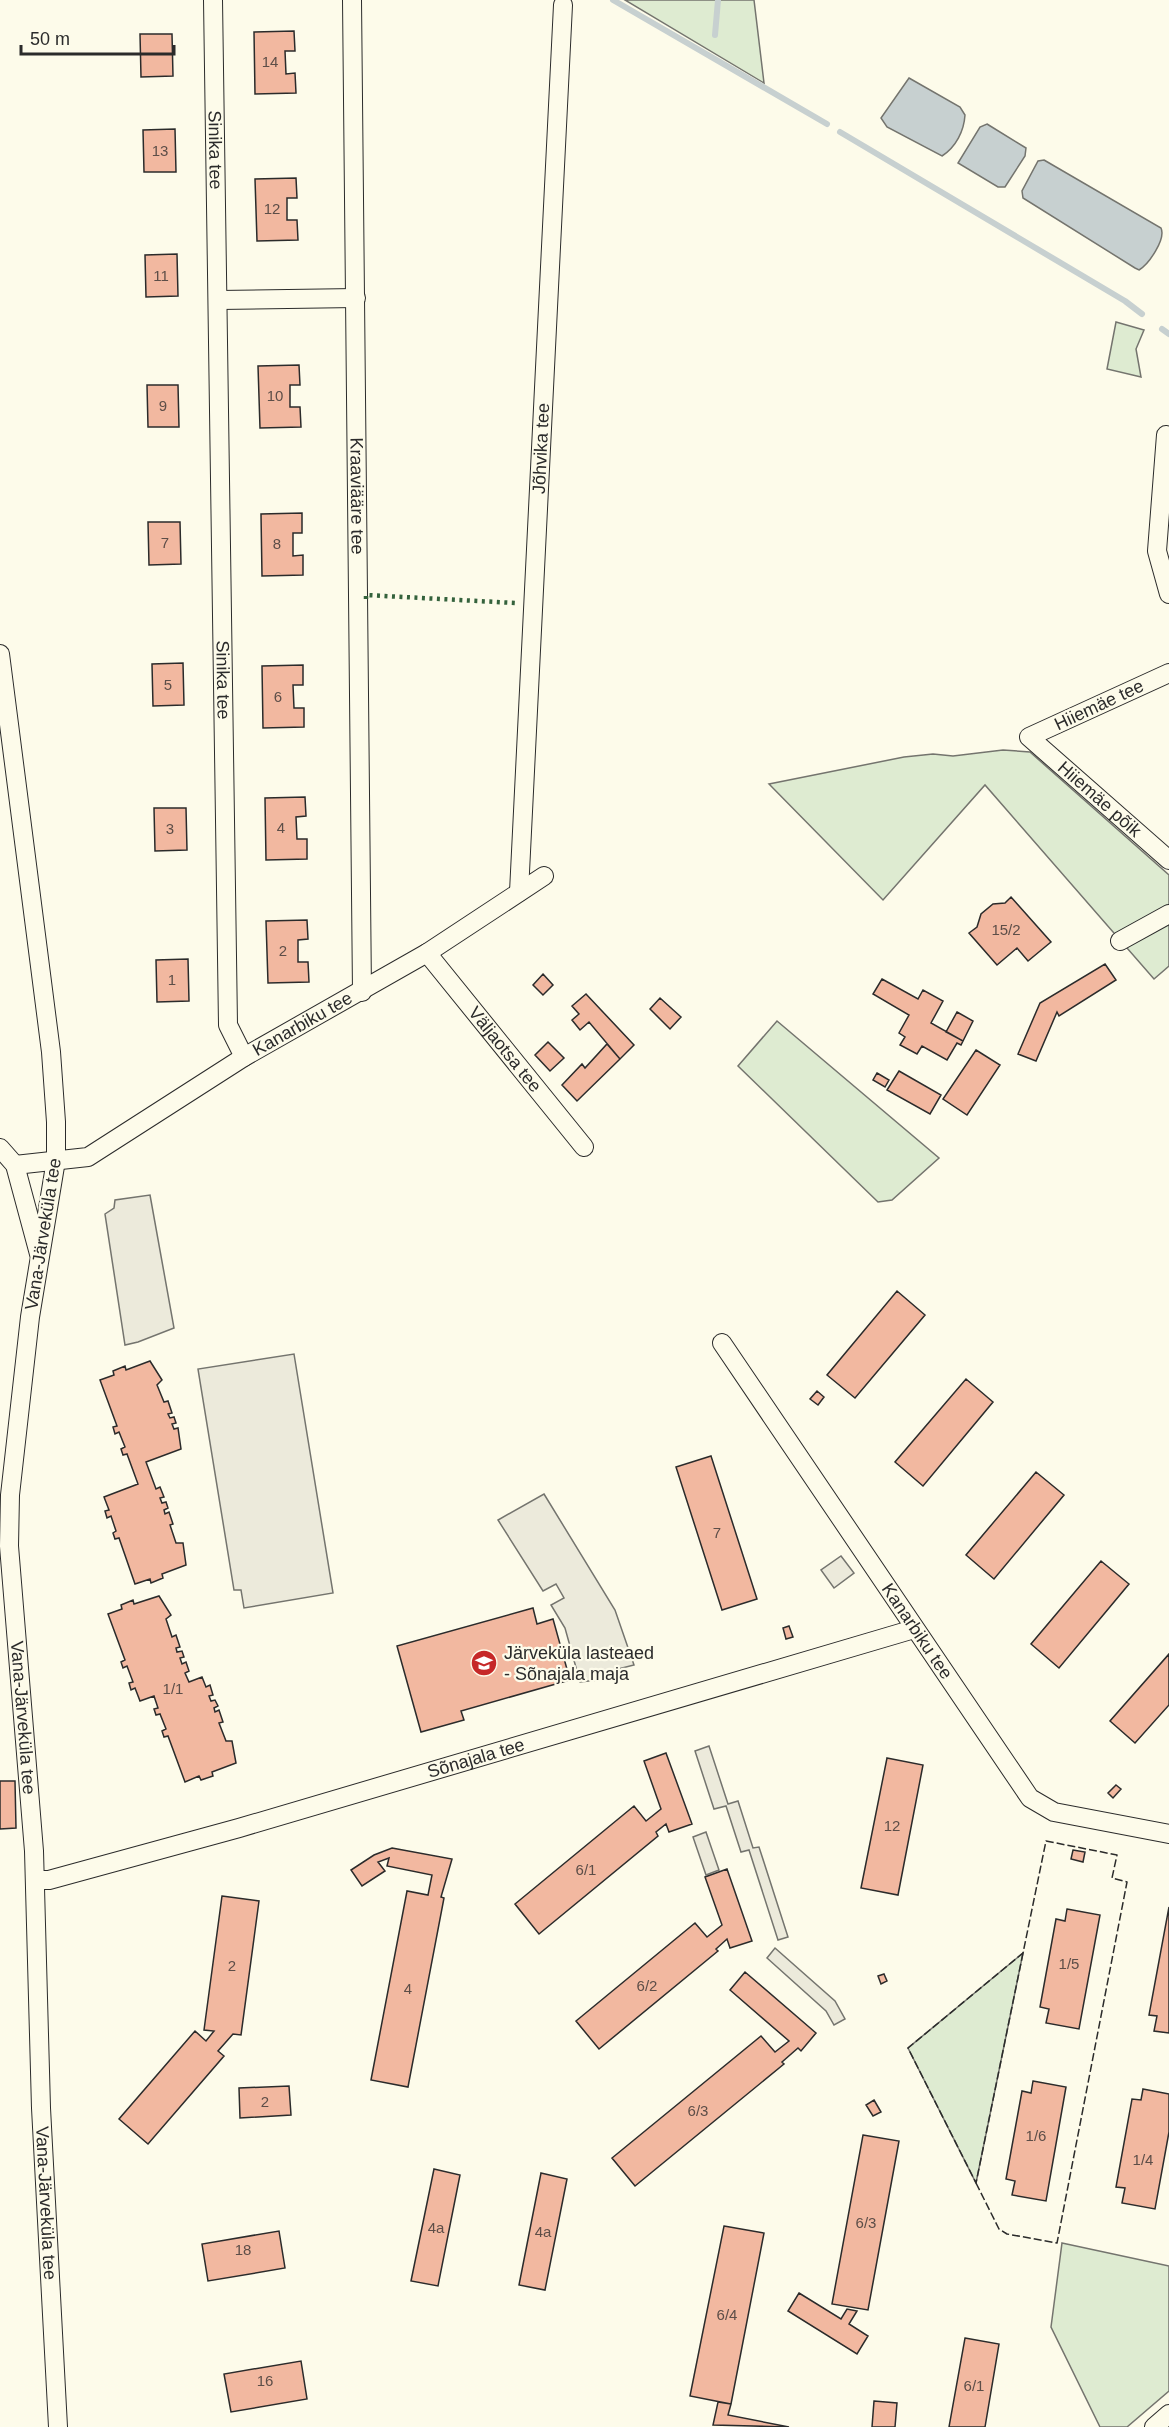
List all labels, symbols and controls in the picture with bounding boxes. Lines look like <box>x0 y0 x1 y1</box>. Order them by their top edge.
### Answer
scale bar <box>21 18 174 56</box>
text: 50 m <box>30 29 70 49</box>
house number: 14 <box>262 53 278 70</box>
street label: Sinika tee <box>205 110 226 190</box>
house number: 13 <box>152 142 168 159</box>
house number: 12 <box>264 200 280 217</box>
house number: 11 <box>153 267 169 284</box>
house number: 10 <box>267 387 283 404</box>
house number: 9 <box>159 397 167 414</box>
street label: Jõhvika tee <box>529 403 553 495</box>
street label: Kraaviääre tee <box>346 437 368 555</box>
house number: 7 <box>161 534 169 551</box>
house number: 8 <box>273 535 281 552</box>
street label: Sinika tee <box>212 640 234 720</box>
house number: 5 <box>164 676 172 693</box>
street label: Hiiemäe tee <box>1051 676 1147 734</box>
house number: 6 <box>274 688 282 705</box>
street label: Hiiemäe põik <box>1054 757 1146 842</box>
house number: 4 <box>277 819 285 836</box>
house number: 3 <box>166 820 174 837</box>
house number: 15/2 <box>991 921 1021 938</box>
house number: 2 <box>279 942 287 959</box>
house number: 1 <box>168 971 176 988</box>
street label: Kanarbiku tee <box>249 988 356 1060</box>
street label: Väljaotsa tee <box>464 1003 546 1096</box>
street label: Vana-Järveküla tee <box>21 1156 65 1312</box>
house number: 7 <box>713 1524 721 1541</box>
street label: Kanarbiku tee <box>878 1580 957 1683</box>
street label: Vana-Järveküla tee <box>7 1640 39 1795</box>
place label: Järveküla lasteaed - Sõnajala maja <box>504 1643 654 1684</box>
school or university icon: Järveküla lasteaed - Sõnajala maja <box>469 1648 499 1678</box>
house number: 1/1 <box>163 1680 183 1697</box>
street label: Sõnajala tee <box>425 1734 527 1782</box>
house number: 12 <box>884 1817 900 1834</box>
house number: 6/1 <box>576 1861 596 1878</box>
house number: 1/5 <box>1059 1955 1079 1972</box>
house number: 2 <box>228 1957 236 1974</box>
house number: 6/2 <box>637 1977 657 1994</box>
house number: 4 <box>404 1980 412 1997</box>
house number: 2 <box>261 2093 269 2110</box>
house number: 6/3 <box>688 2102 708 2119</box>
street label: Vana-Järveküla tee <box>32 2126 60 2280</box>
house number: 1/6 <box>1026 2127 1046 2144</box>
house number: 1/4 <box>1133 2151 1153 2168</box>
house number: 6/3 <box>856 2214 876 2231</box>
house number: 4a <box>428 2219 445 2236</box>
house number: 4a <box>535 2223 552 2240</box>
house number: 18 <box>235 2241 251 2258</box>
house number: 6/4 <box>717 2306 737 2323</box>
house number: 16 <box>257 2372 273 2389</box>
house number: 6/1 <box>964 2377 984 2394</box>

